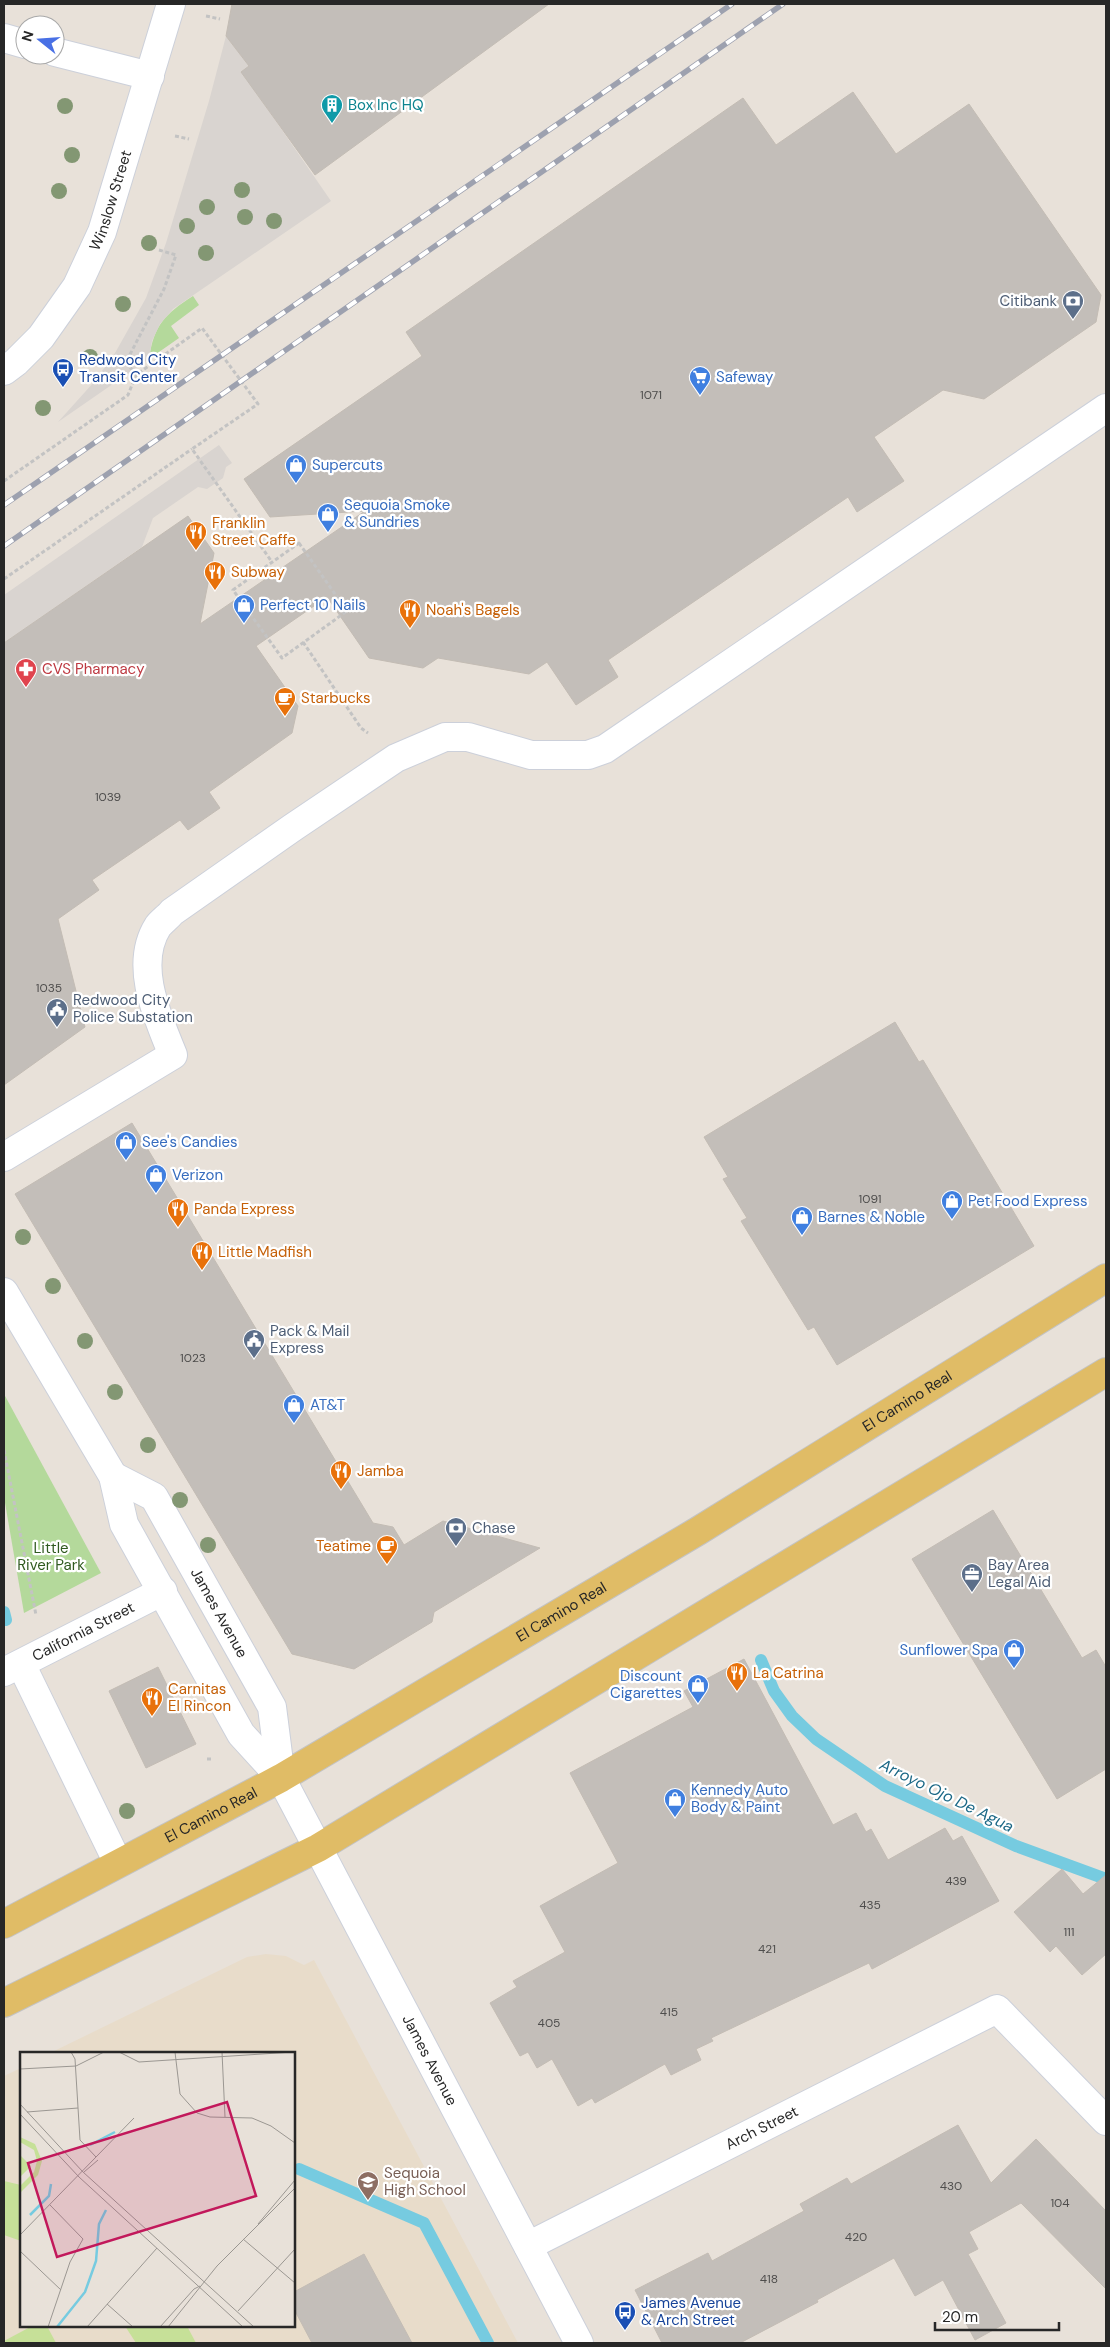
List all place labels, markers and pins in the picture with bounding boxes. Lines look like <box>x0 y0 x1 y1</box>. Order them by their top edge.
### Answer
building icon: Box Inc HQ <box>320 93 344 124</box>
place label: Box Inc HQ <box>348 95 424 115</box>
bank icon: Citibank <box>1061 289 1085 320</box>
place label: Citibank <box>999 291 1057 311</box>
place label: Redwood City Transit Center <box>79 350 178 387</box>
bus stop icon: Redwood City Transit Center <box>51 357 75 388</box>
supermarket icon: Safeway <box>688 365 712 396</box>
place label: Safeway <box>716 367 774 387</box>
shop icon: Supercuts <box>284 453 308 484</box>
place label: Supercuts <box>312 455 383 475</box>
place label: Sequoia Smoke & Sundries <box>344 495 450 532</box>
shop icon: Sequoia Smoke & Sundries <box>316 502 340 533</box>
place label: Franklin Street Caffe <box>212 513 296 550</box>
restaurant icon: Franklin Street Caffe <box>184 520 208 551</box>
restaurant icon: Subway <box>203 560 227 591</box>
place label: Subway <box>231 562 286 582</box>
shop icon: Perfect 10 Nails <box>232 593 256 624</box>
place label: Perfect 10 Nails <box>260 595 366 615</box>
restaurant icon: Noah's Bagels <box>398 598 422 629</box>
place label: Noah's Bagels <box>426 600 520 620</box>
pharmacy icon: CVS Pharmacy <box>14 657 38 688</box>
place label: CVS Pharmacy <box>42 659 145 679</box>
cafe icon: Starbucks <box>273 686 297 717</box>
place label: Starbucks <box>301 688 371 708</box>
place label: Redwood City Police Substation <box>73 990 193 1027</box>
public building icon: Redwood City Police Substation <box>45 997 69 1028</box>
shop icon: See's Candies <box>114 1130 138 1161</box>
place label: See's Candies <box>142 1132 238 1152</box>
shop icon: Verizon <box>144 1163 168 1194</box>
place label: Verizon <box>172 1165 223 1185</box>
shop icon: Pet Food Express <box>940 1189 964 1220</box>
place label: Pet Food Express <box>968 1191 1087 1211</box>
restaurant icon: Panda Express <box>166 1197 190 1228</box>
place label: Panda Express <box>194 1199 295 1219</box>
shop icon: Barnes & Noble <box>790 1205 814 1236</box>
place label: Barnes & Noble <box>818 1207 925 1227</box>
restaurant icon: Little Madfish <box>190 1240 214 1271</box>
place label: Little Madfish <box>218 1242 312 1262</box>
place label: Pack & Mail Express <box>270 1321 349 1358</box>
public building icon: Pack & Mail Express <box>242 1328 266 1359</box>
shop icon: AT&T <box>282 1393 306 1424</box>
place label: AT&T <box>310 1395 345 1415</box>
restaurant icon: Jamba <box>329 1459 353 1490</box>
place label: Jamba <box>357 1461 404 1481</box>
bank icon: Chase <box>444 1516 468 1547</box>
place label: Chase <box>472 1518 516 1538</box>
cafe icon: Teatime <box>375 1534 399 1565</box>
place label: Teatime <box>316 1536 371 1556</box>
place label: Bay Area Legal Aid <box>988 1555 1051 1592</box>
office icon: Bay Area Legal Aid <box>960 1562 984 1593</box>
shop icon: Sunflower Spa <box>1002 1638 1026 1669</box>
place label: Sunflower Spa <box>900 1640 998 1660</box>
restaurant icon: La Catrina <box>725 1661 749 1692</box>
place label: La Catrina <box>753 1663 824 1683</box>
place label: Discount Cigarettes <box>610 1666 682 1703</box>
shop icon: Discount Cigarettes <box>686 1673 710 1704</box>
place label: Carnitas El Rincon <box>168 1679 231 1716</box>
restaurant icon: Carnitas El Rincon <box>140 1686 164 1717</box>
place label: Kennedy Auto Body & Paint <box>691 1780 788 1817</box>
shop icon: Kennedy Auto Body & Paint <box>663 1787 687 1818</box>
place label: Sequoia High School <box>384 2163 466 2200</box>
school or university icon: Sequoia High School <box>356 2170 380 2201</box>
place label: James Avenue & Arch Street <box>641 2293 741 2330</box>
bus stop icon: James Avenue & Arch Street <box>613 2300 637 2331</box>

